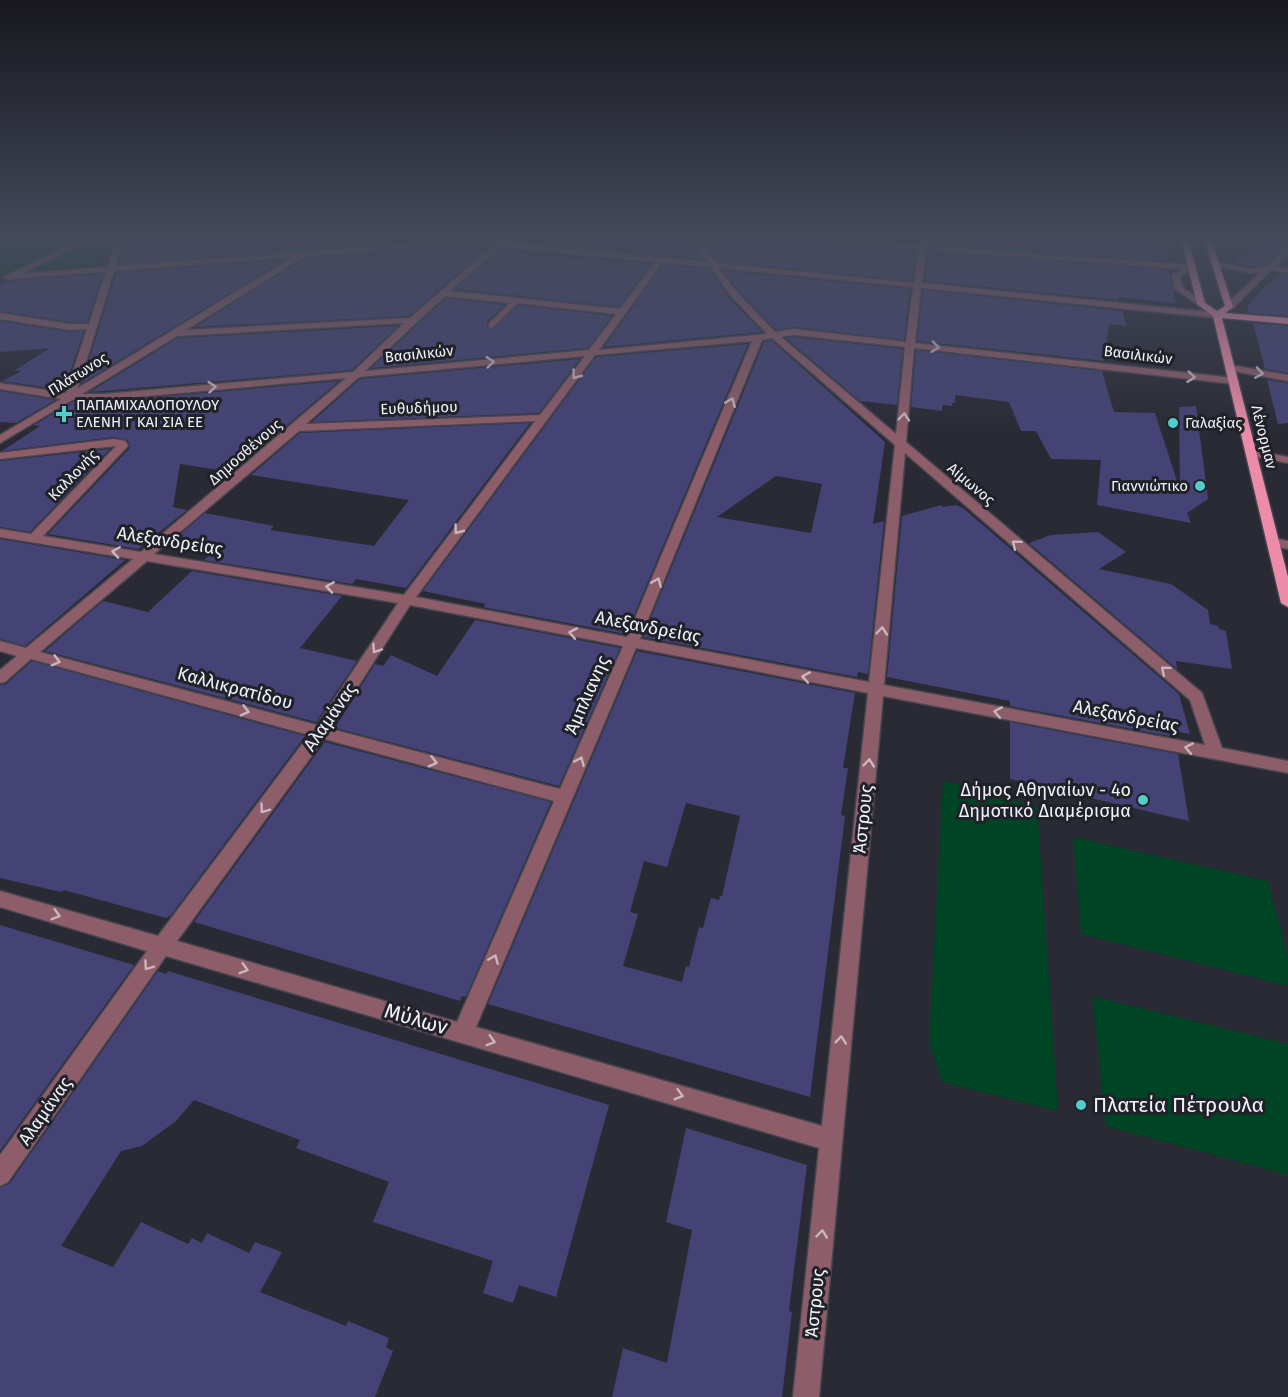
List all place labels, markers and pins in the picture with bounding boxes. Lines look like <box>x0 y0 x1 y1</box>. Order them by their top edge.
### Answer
place label: ΠΑΠΑΜΙΧΑΛΟΠΟΥΛΟΥ ΕΛΕΝΗ Γ ΚΑΙ ΣΙΑ ΕΕ <box>76 396 220 431</box>
marker: ΠΑΠΑΜΙΧΑΛΟΠΟΥΛΟΥ ΕΛΕΝΗ Γ ΚΑΙ ΣΙΑ ΕΕ <box>57 407 71 421</box>
place label: Γαλαξίας <box>1185 414 1242 432</box>
marker: Γαλαξίας <box>1166 416 1180 430</box>
place label: Γιαννιώτικο <box>1111 477 1188 495</box>
marker: Γιαννιώτικο <box>1193 479 1207 493</box>
place label: Δήμος Αθηναίων - 4ο Δημοτικό Διαμέρισμα <box>959 779 1131 822</box>
marker: Δήμος Αθηναίων - 4ο Δημοτικό Διαμέρισμα <box>1136 793 1150 807</box>
place label: Πλατεία Πέτρουλα <box>1093 1092 1264 1118</box>
marker: Πλατεία Πέτρουλα <box>1074 1098 1088 1112</box>

